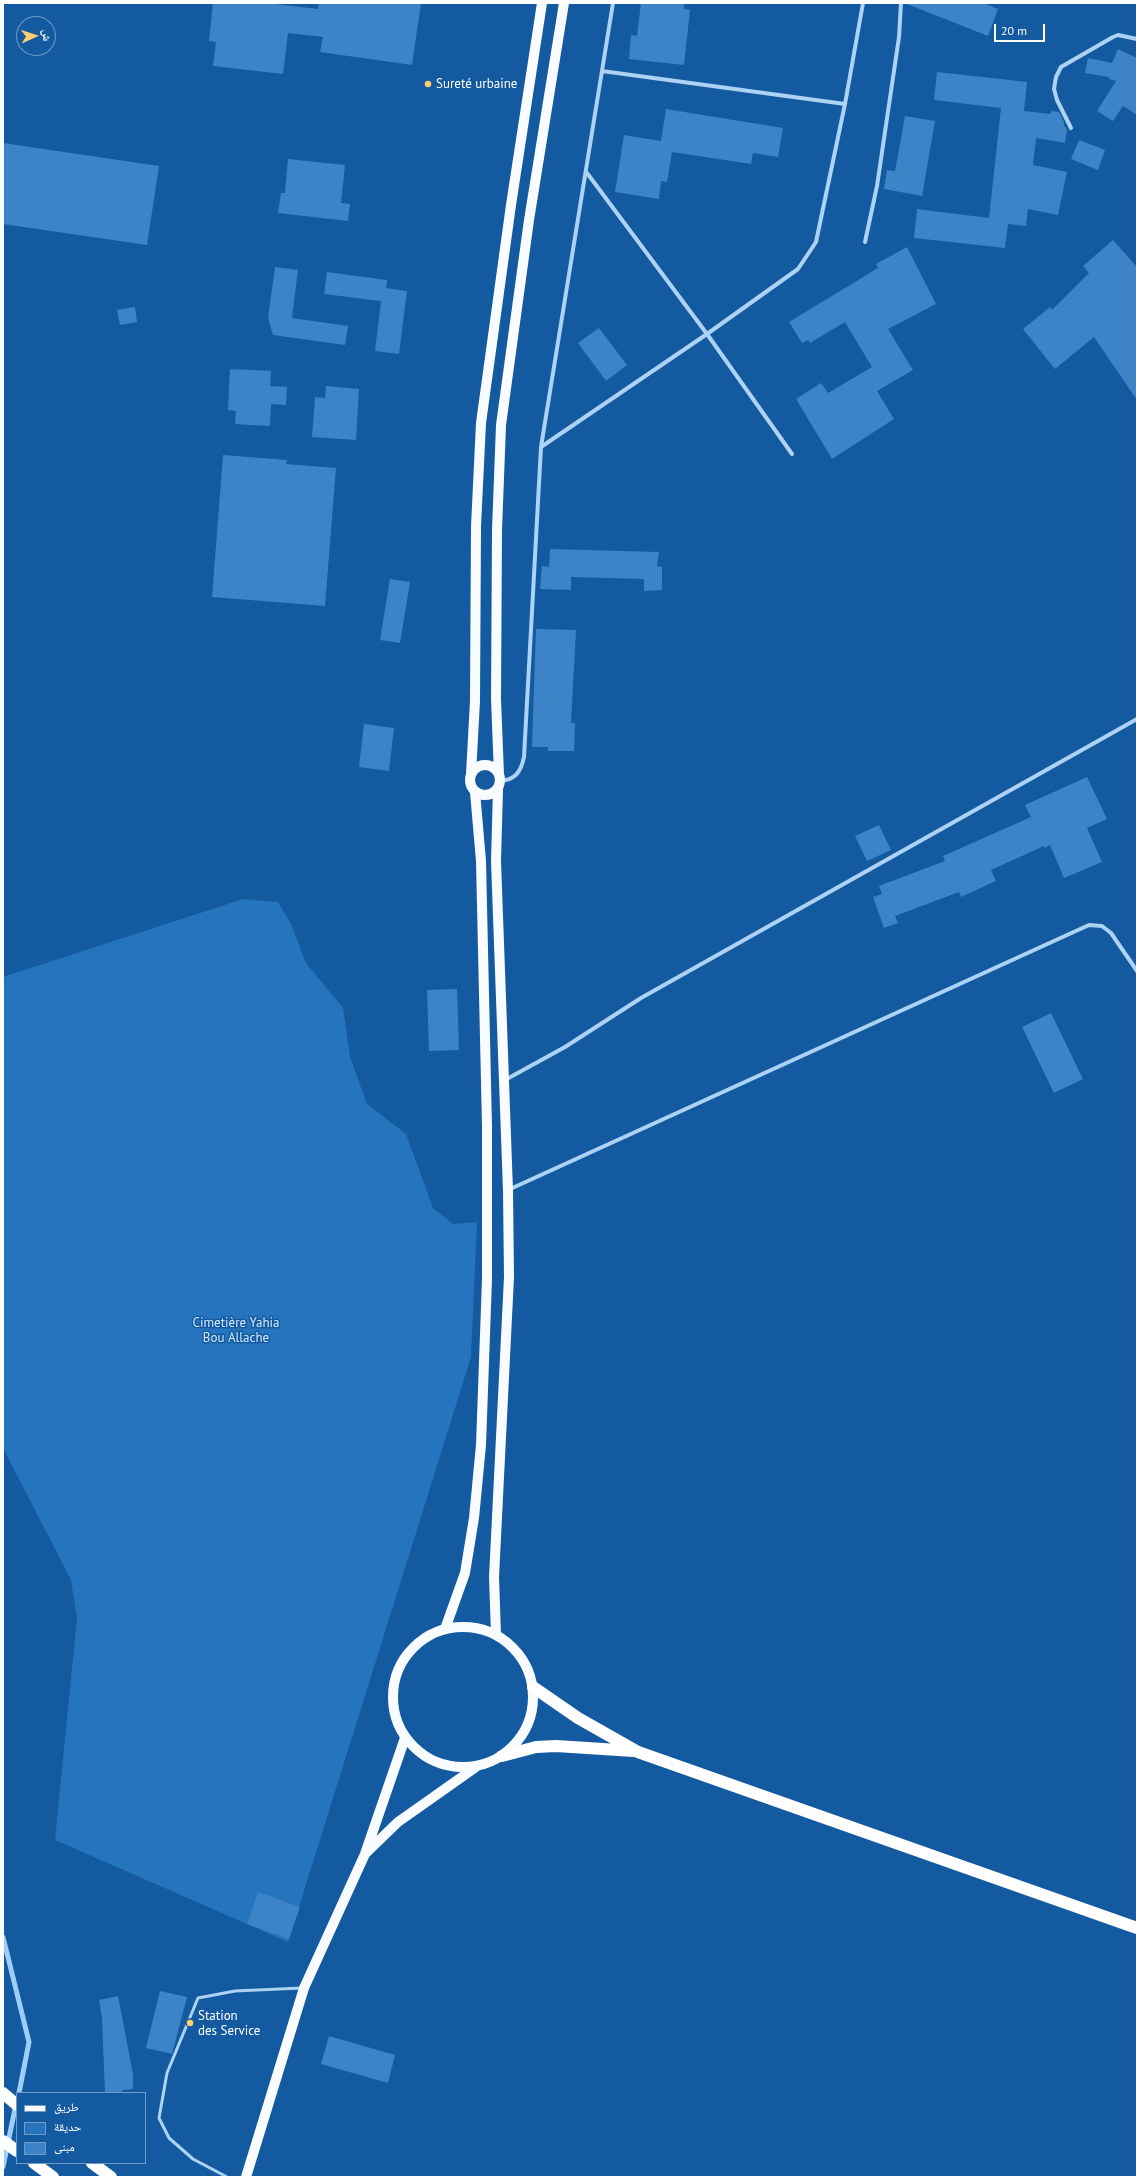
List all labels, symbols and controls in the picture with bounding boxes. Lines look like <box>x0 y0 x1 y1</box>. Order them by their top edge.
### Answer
north arrow <box>16 16 56 56</box>
scale bar <box>996 16 1047 42</box>
text: 20 m <box>1001 23 1027 38</box>
text: ش <box>40 29 54 42</box>
place label: Sureté urbaine <box>436 76 517 92</box>
marker: Sureté urbaine <box>423 79 433 89</box>
park label: Cimetière Yahia Bou Allache <box>193 1315 279 1346</box>
place label: Station des Service <box>198 2008 260 2039</box>
marker: Station des Service <box>185 2018 195 2028</box>
legend <box>16 2092 146 2164</box>
text: طريق <box>54 2099 79 2114</box>
text: حديقة <box>54 2119 82 2134</box>
text: مبنى <box>54 2139 75 2154</box>

